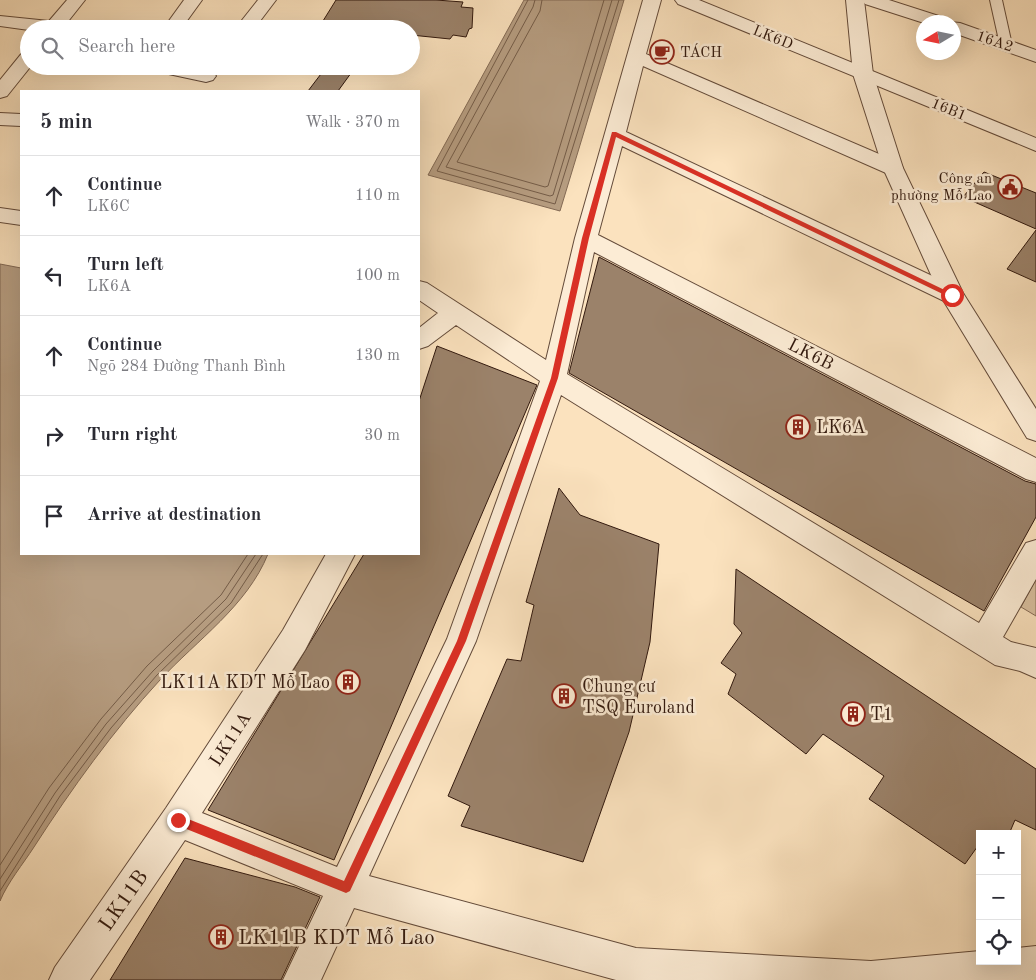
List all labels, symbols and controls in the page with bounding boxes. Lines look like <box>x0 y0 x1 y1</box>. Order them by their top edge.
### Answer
north arrow <box>916 15 961 60</box>
search box <box>20 20 420 75</box>
street label: LK6D <box>750 24 795 53</box>
street label: 16A2 <box>974 29 1015 56</box>
icon: search <box>38 34 66 62</box>
text: Search here <box>78 38 175 57</box>
cafe icon: TÁCH <box>649 39 675 65</box>
place label: TÁCH <box>680 43 722 61</box>
street label: 16B1 <box>929 97 968 124</box>
text: 5 min <box>40 112 93 133</box>
text: Walk · 370 m <box>305 115 400 131</box>
place label: Công an phường Mỗ Lao <box>891 172 992 204</box>
public building icon: Công an phường Mỗ Lao <box>997 174 1023 200</box>
text: Continue <box>87 176 162 195</box>
icon: ahead <box>40 182 68 210</box>
text: 110 m <box>355 188 400 204</box>
text: LK6C <box>87 199 130 215</box>
text: Turn left <box>87 256 164 275</box>
icon: left <box>40 262 68 290</box>
text: 100 m <box>355 268 400 284</box>
text: LK6A <box>87 279 131 295</box>
route start <box>941 284 964 307</box>
text: Continue <box>87 336 162 355</box>
street label: LK6B <box>785 336 836 374</box>
icon: ahead <box>40 342 68 370</box>
text: 130 m <box>355 348 400 364</box>
text: Ngõ 284 Đường Thanh Bình <box>87 359 286 375</box>
building icon: LK6A <box>785 414 811 440</box>
place label: LK6A <box>816 419 866 437</box>
icon: right <box>40 422 68 450</box>
text: Turn right <box>87 426 177 445</box>
text: 30 m <box>364 428 400 444</box>
icon: arrive <box>40 502 68 530</box>
text: Arrive at destination <box>87 506 261 525</box>
building icon: LK11A KDT Mỗ Lao <box>335 669 361 695</box>
place label: LK11A KDT Mỗ Lao <box>160 672 330 692</box>
place label: Chung cư TSQ Euroland <box>582 678 695 717</box>
building icon: Chung cư TSQ Euroland <box>551 683 577 709</box>
building icon: T1 <box>840 701 866 727</box>
place label: T1 <box>870 706 893 724</box>
street label: LK11A <box>207 709 255 770</box>
route end <box>167 809 190 832</box>
map controls <box>976 830 1021 965</box>
button: + <box>976 830 1021 875</box>
street label: LK11B <box>96 867 153 935</box>
button: − <box>976 875 1021 920</box>
button: locate <box>976 920 1021 965</box>
building icon: LK11B KDT Mỗ Lao <box>208 924 234 950</box>
place label: LK11B KDT Mỗ Lao <box>238 926 435 949</box>

